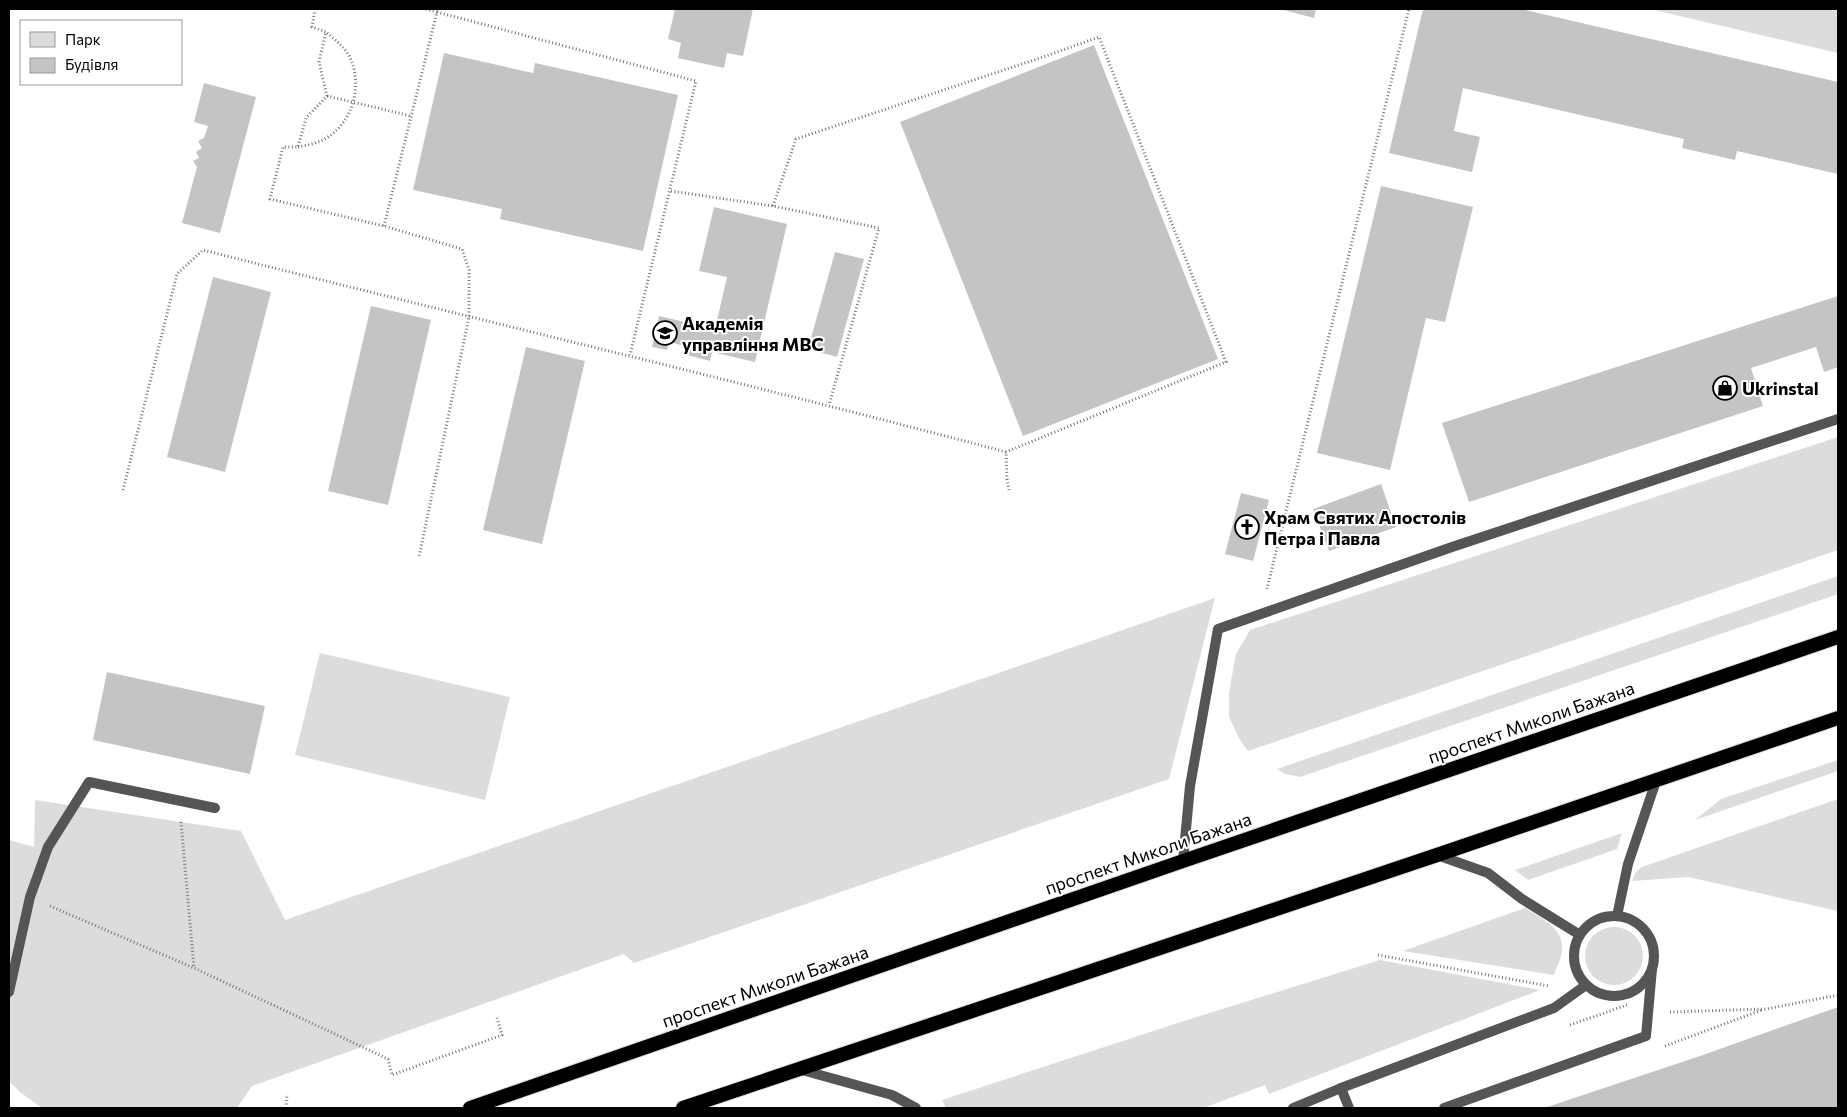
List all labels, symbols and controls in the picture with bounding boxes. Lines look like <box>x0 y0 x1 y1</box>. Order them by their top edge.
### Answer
legend <box>20 20 182 85</box>
text: Парк <box>65 30 101 48</box>
text: Будівля <box>65 55 118 73</box>
place label: Академія управління МВС <box>682 312 824 355</box>
school or university icon: Академія управління МВС <box>652 320 678 346</box>
shop icon: Ukrinstal <box>1712 375 1738 401</box>
place label: Ukrinstal <box>1742 377 1819 399</box>
place label: Храм Святих Апостолів Петра і Павла <box>1264 506 1466 549</box>
church icon: Храм Святих Апостолів Петра і Павла <box>1234 514 1260 540</box>
street label: проспект Миколи Бажана <box>1425 676 1637 768</box>
street label: проспект Миколи Бажана <box>1042 807 1254 899</box>
street label: проспект Миколи Бажана <box>659 940 871 1032</box>

